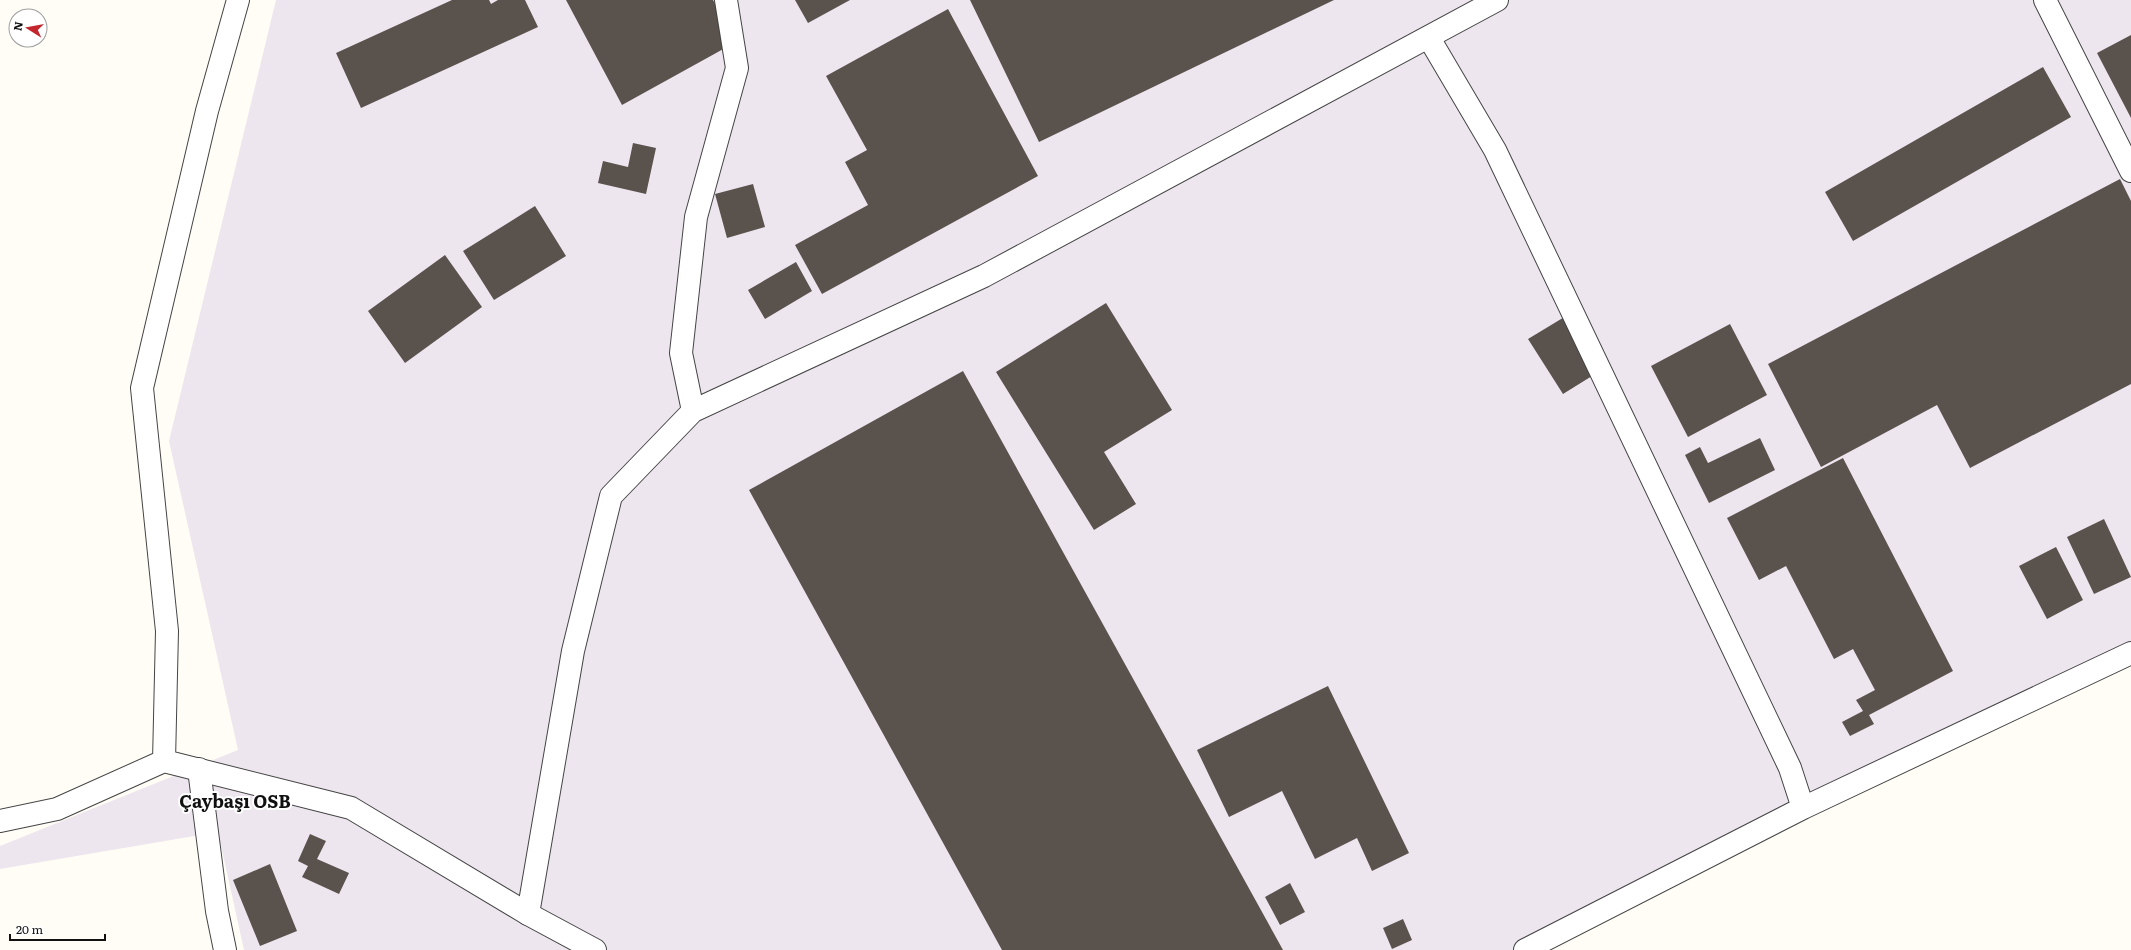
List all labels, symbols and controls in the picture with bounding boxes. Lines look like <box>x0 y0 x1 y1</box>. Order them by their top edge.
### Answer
north arrow <box>8 8 48 48</box>
text: N <box>8 20 26 32</box>
district label: Çaybaşı OSB <box>179 787 291 814</box>
scale bar <box>10 916 105 942</box>
text: 20 m <box>16 920 43 938</box>

